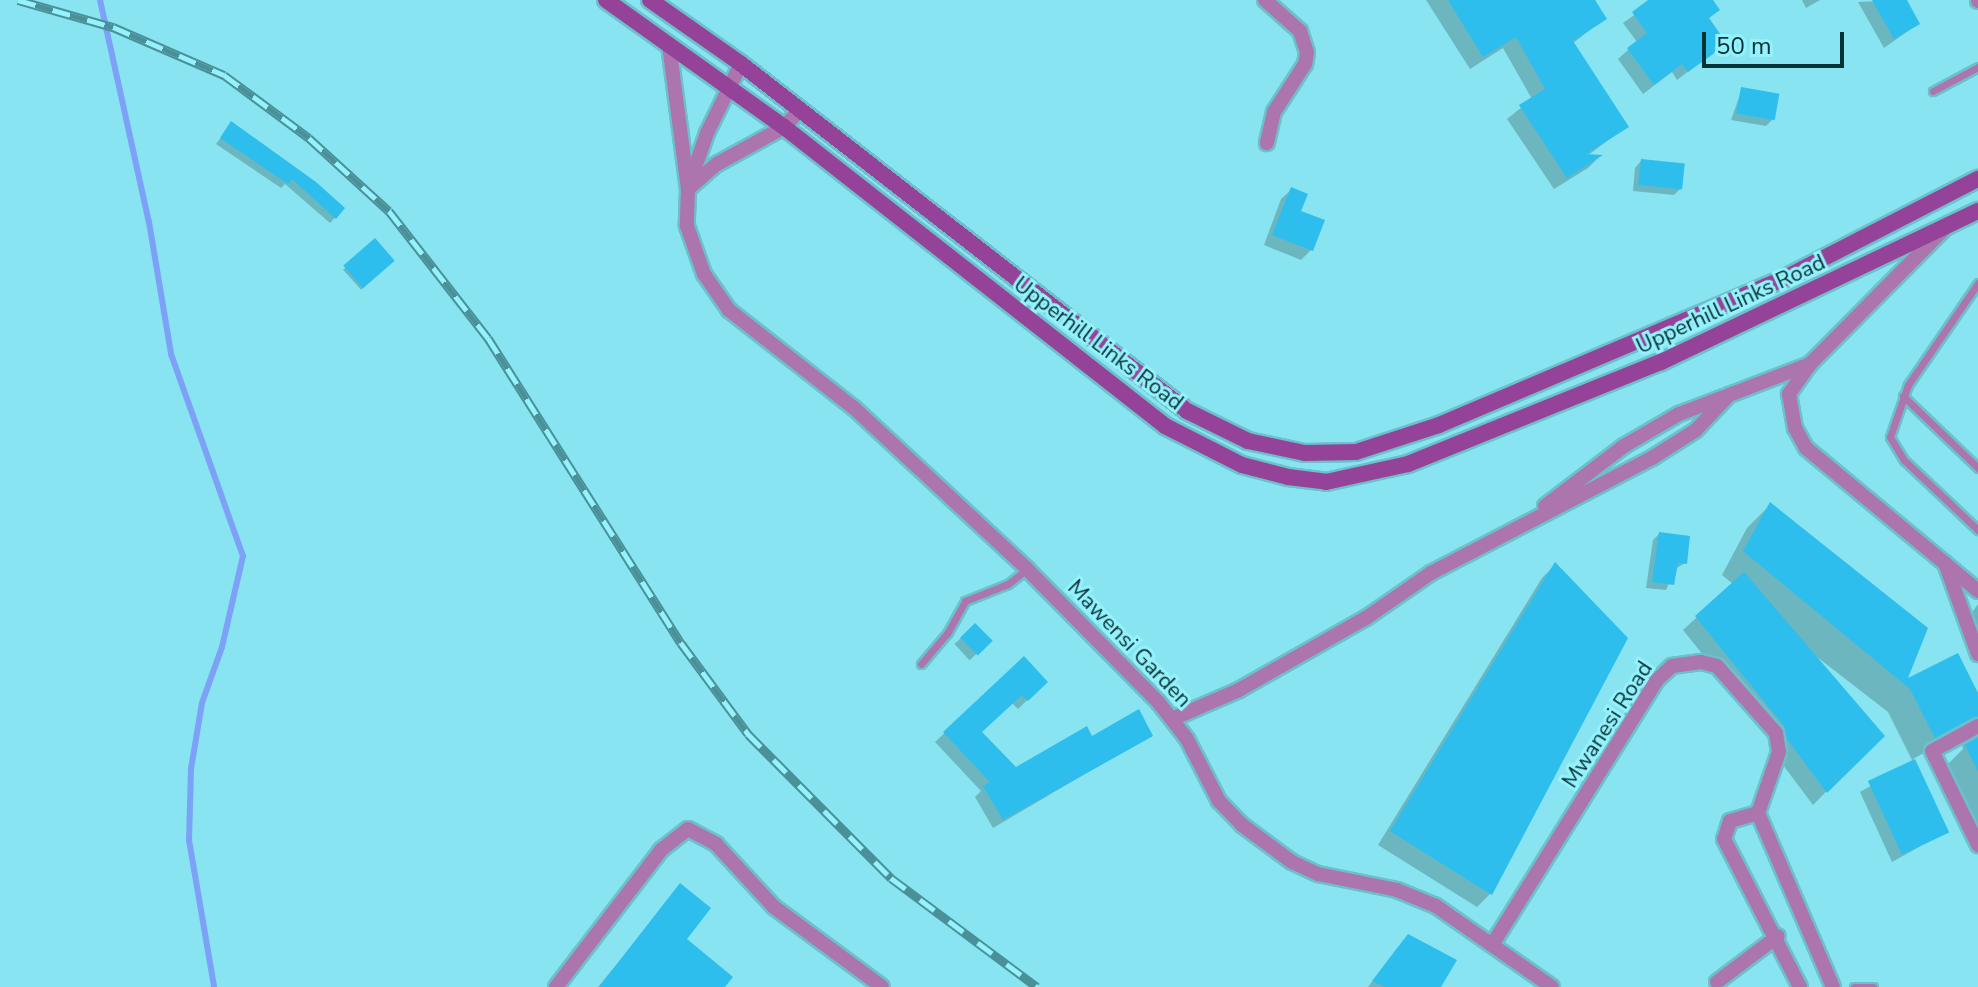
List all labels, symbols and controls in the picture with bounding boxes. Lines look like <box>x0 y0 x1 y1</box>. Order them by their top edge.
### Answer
scale bar <box>1706 16 1848 66</box>
text: 50 m <box>1716 30 1772 62</box>
street label: Upperhill Links Road <box>1632 250 1830 360</box>
street label: Upperhill Links Road <box>1008 272 1188 416</box>
street label: Mawensi Garden <box>1062 575 1196 713</box>
street label: Mwanesi Road <box>1557 657 1659 793</box>

